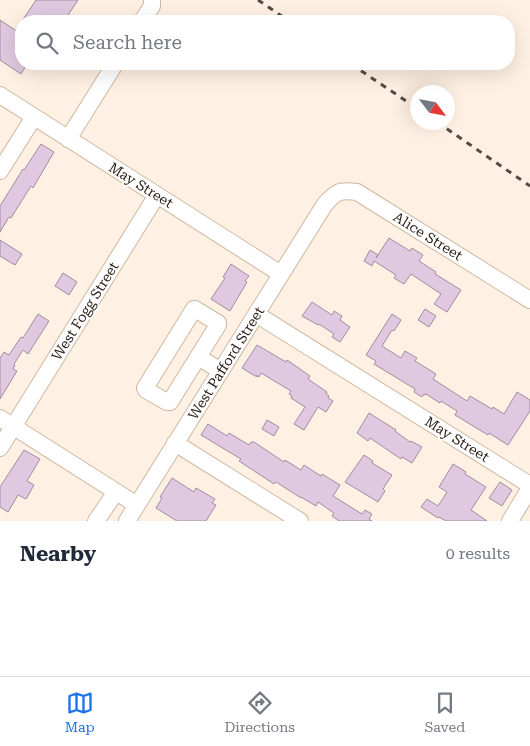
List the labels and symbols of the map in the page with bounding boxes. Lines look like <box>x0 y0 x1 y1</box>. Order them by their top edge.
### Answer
north arrow <box>410 85 455 130</box>
street label: May Street <box>106 159 176 211</box>
street label: Alice Street <box>391 209 465 263</box>
street label: West Fogg Street <box>48 259 122 363</box>
street label: West Pafford Street <box>185 304 267 422</box>
street label: May Street <box>422 413 492 465</box>

